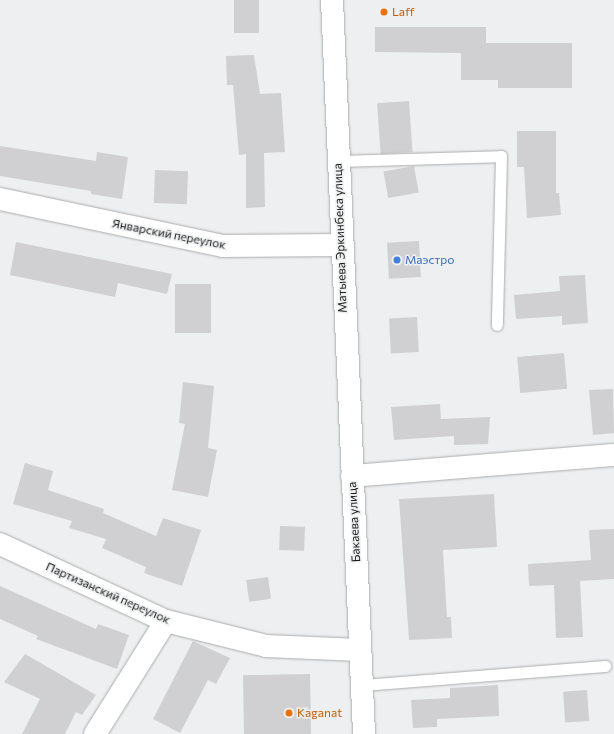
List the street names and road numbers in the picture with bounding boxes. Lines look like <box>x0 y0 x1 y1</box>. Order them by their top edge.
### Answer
street label: Матыева Эркинбека улица <box>330 163 350 313</box>
street label: Январский переулок <box>111 216 227 252</box>
street label: Бакаева улица <box>345 481 363 563</box>
street label: Партизанский переулок <box>44 559 172 627</box>

